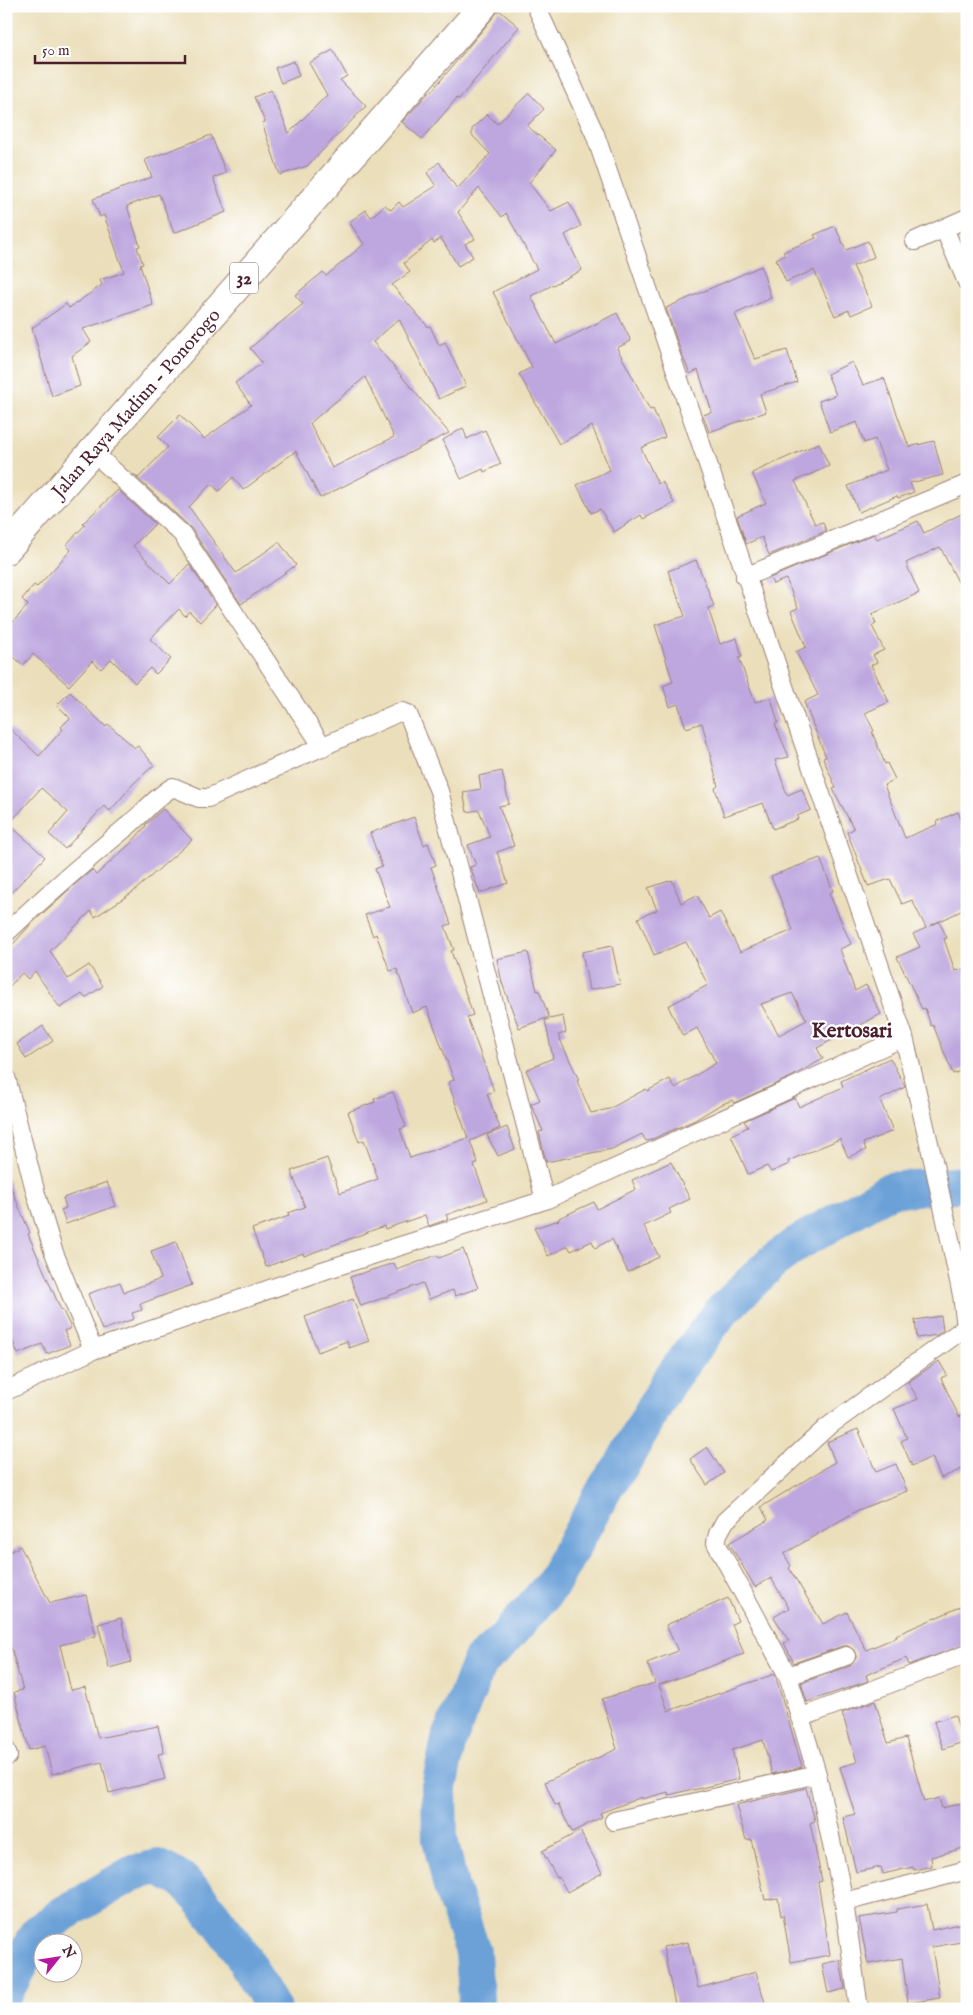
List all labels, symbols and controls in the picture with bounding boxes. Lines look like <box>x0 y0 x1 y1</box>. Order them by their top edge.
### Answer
scale bar <box>35 32 185 64</box>
text: 50 m <box>42 41 70 60</box>
road number: 32 <box>230 262 258 294</box>
street label: Jalan Raya Madiun - Ponorogo <box>46 304 226 505</box>
district label: Kertosari <box>812 1018 893 1045</box>
north arrow <box>32 1932 82 1982</box>
text: N <box>57 1941 79 1962</box>

